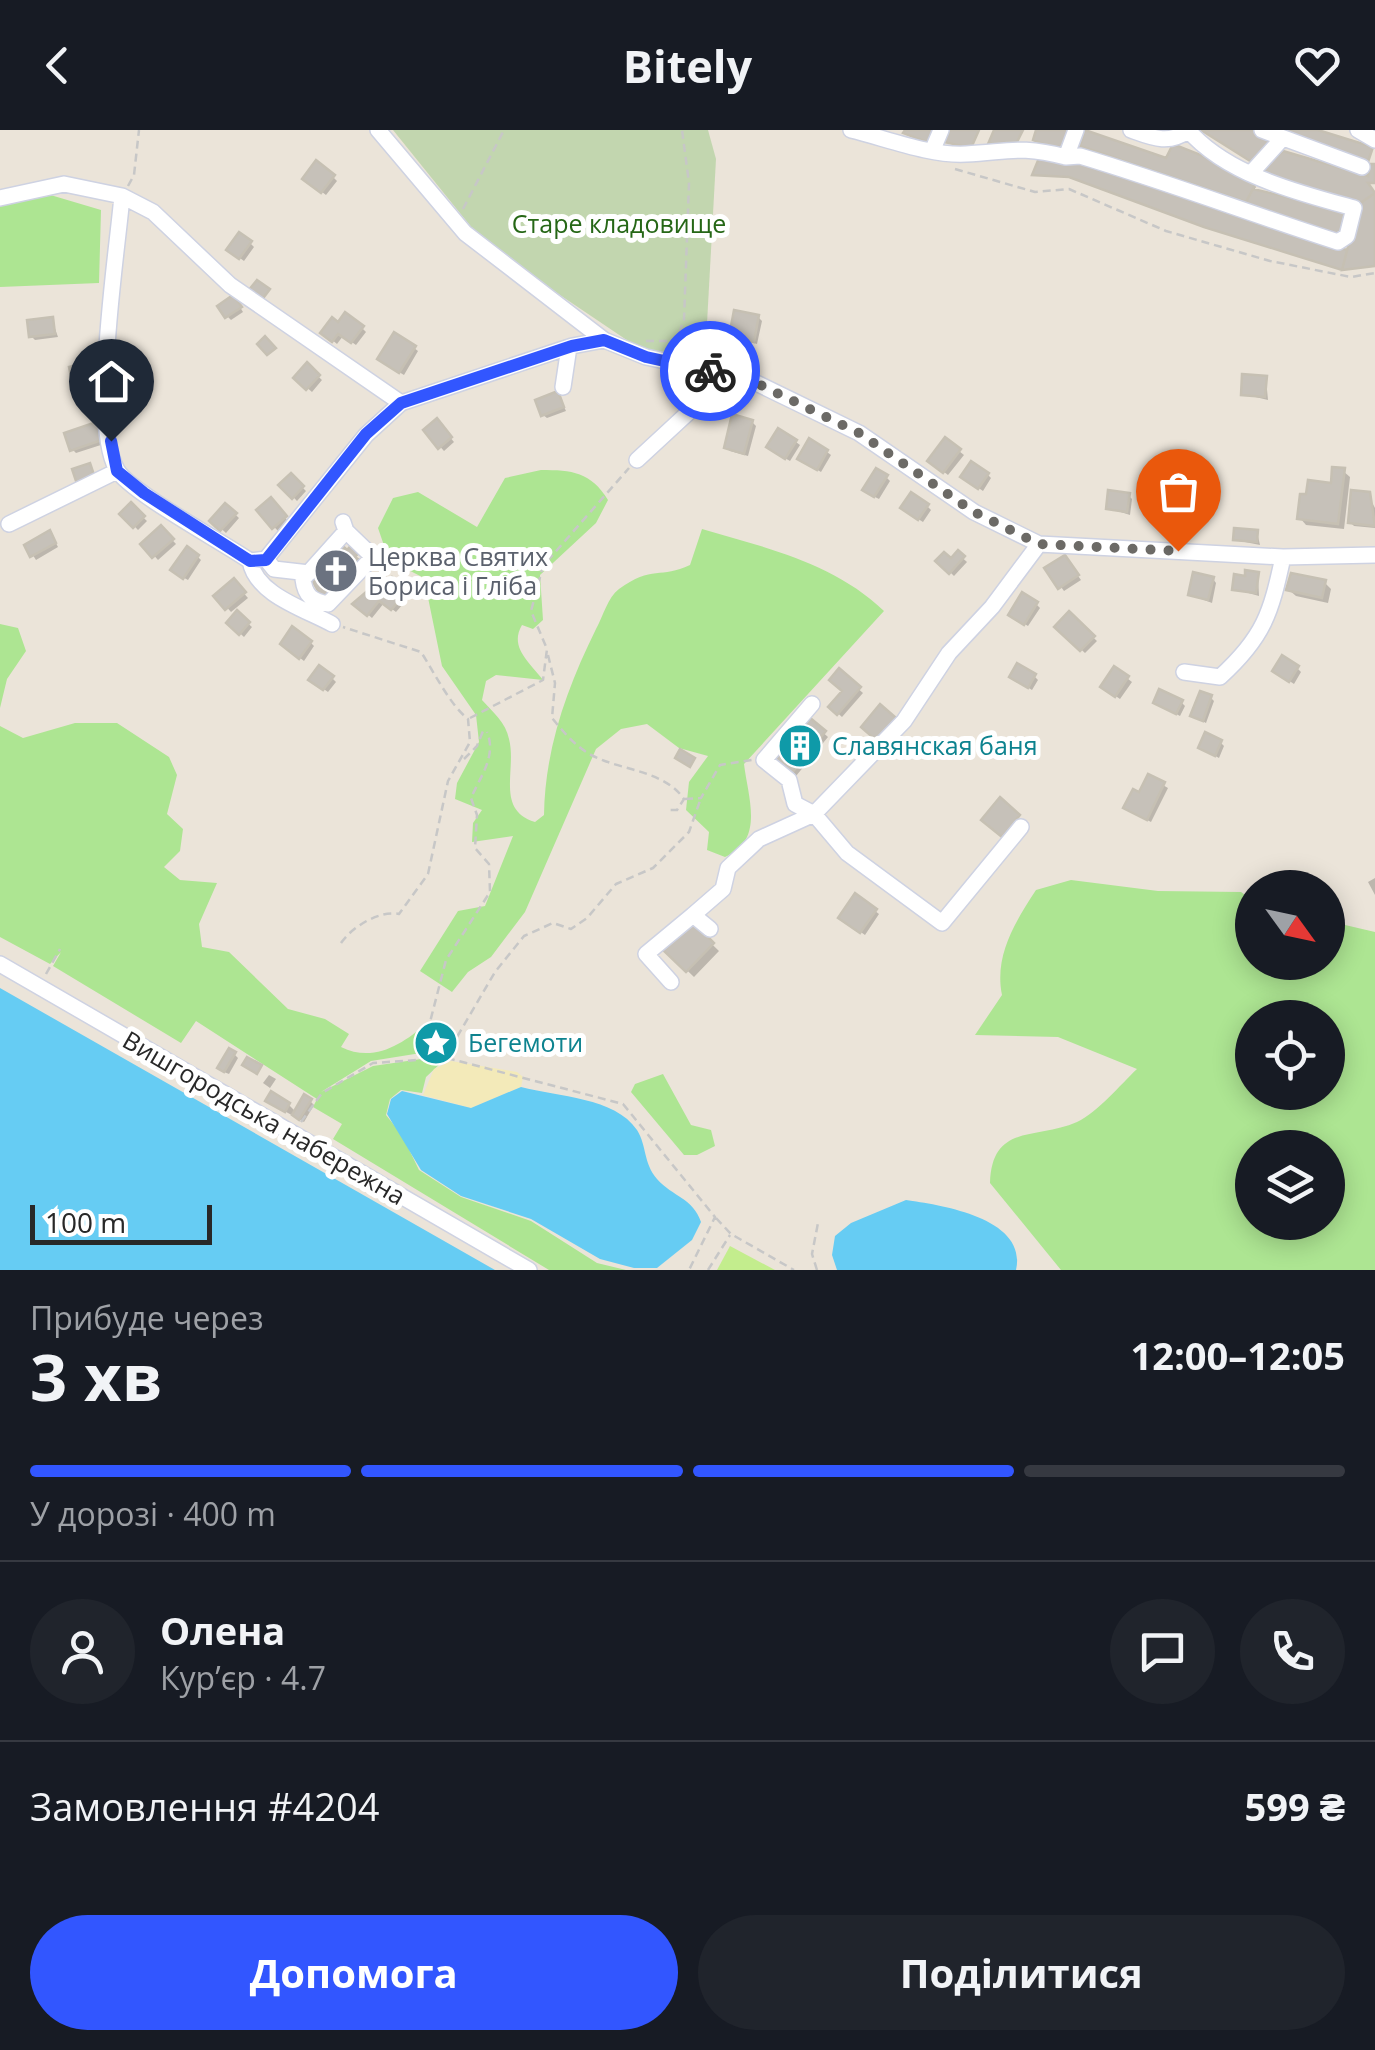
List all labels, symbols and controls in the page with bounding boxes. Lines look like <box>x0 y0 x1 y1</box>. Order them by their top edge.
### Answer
text: Bitely <box>623 35 752 96</box>
icon: back <box>30 38 85 93</box>
icon: heart <box>1290 38 1345 93</box>
park label: Старе кладовище <box>512 206 726 240</box>
courier <box>660 321 760 421</box>
pin <box>69 339 154 442</box>
icon: bike <box>683 344 738 399</box>
icon: home <box>84 354 139 409</box>
pin <box>1136 449 1221 552</box>
icon: bag <box>1151 464 1206 519</box>
place label: Церква Святих Бориса і Гліба <box>368 539 548 602</box>
church icon: Церква Святих Бориса і Гліба <box>313 548 359 594</box>
building icon: Славянская баня <box>777 723 823 769</box>
place label: Славянская баня <box>832 728 1038 762</box>
north arrow <box>1235 870 1345 980</box>
map controls <box>1235 870 1345 1240</box>
button: locate <box>1235 1000 1345 1110</box>
place icon: Бегемоти <box>413 1020 459 1066</box>
street label: Вишгородська набережна <box>117 1022 412 1212</box>
place label: Бегемоти <box>468 1025 583 1059</box>
button: layers <box>1235 1130 1345 1240</box>
scale bar <box>30 1200 212 1244</box>
text: 100 m <box>45 1203 126 1241</box>
text: Прибуде через <box>30 1296 263 1339</box>
text: 12:00–12:05 <box>1131 1329 1345 1381</box>
text: 3 хв <box>30 1332 163 1420</box>
text: У дорозі · 400 m <box>30 1492 276 1535</box>
button: person <box>30 1599 135 1704</box>
button: chat <box>1110 1599 1215 1704</box>
button: phone <box>1240 1599 1345 1704</box>
text: Олена <box>160 1604 285 1656</box>
text: Кур’єр · 4.7 <box>160 1656 326 1699</box>
text: Замовлення #4204 <box>30 1780 379 1832</box>
text: 599 ₴ <box>1245 1780 1345 1832</box>
button: Допомога <box>30 1915 678 2030</box>
button: Поділитися <box>698 1915 1345 2030</box>

